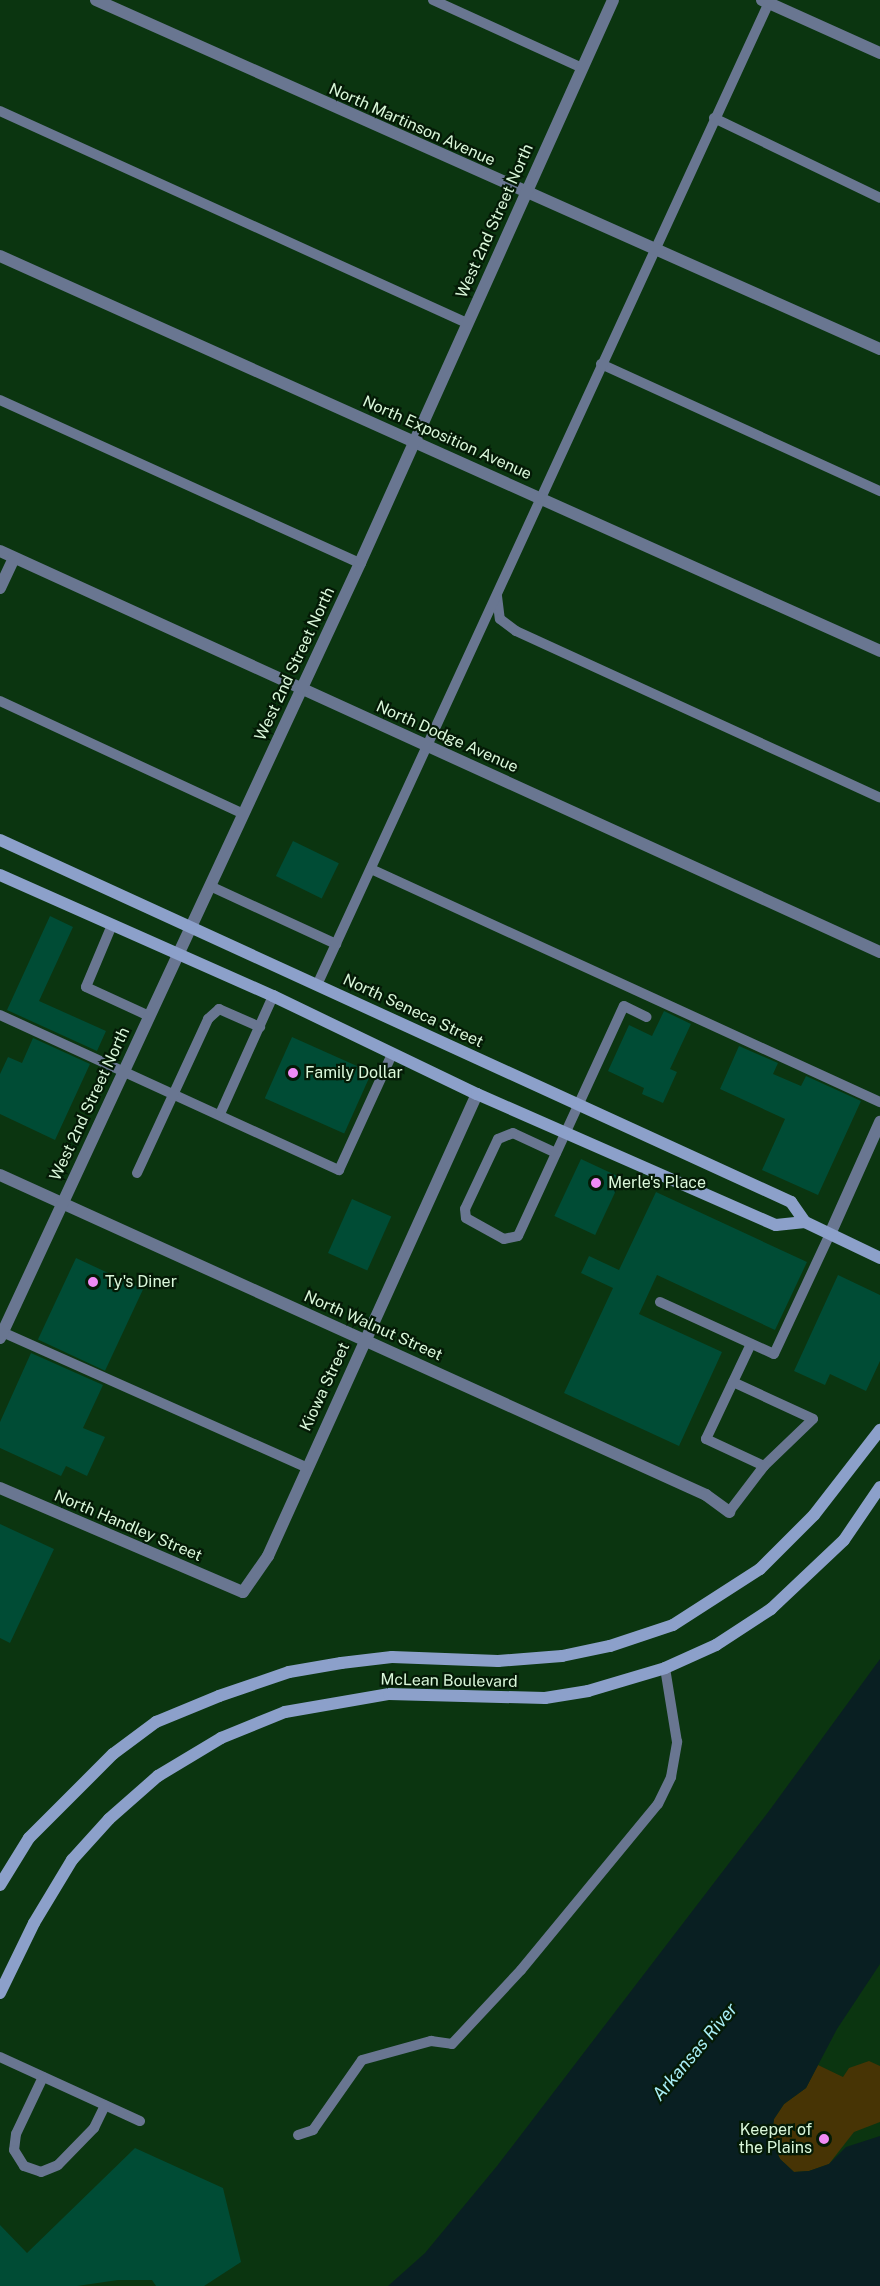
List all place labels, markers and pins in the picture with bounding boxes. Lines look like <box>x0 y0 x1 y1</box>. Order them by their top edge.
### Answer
place label: Family Dollar <box>305 1063 403 1083</box>
marker: Family Dollar <box>286 1066 300 1080</box>
place label: Merle's Place <box>608 1173 706 1193</box>
marker: Merle's Place <box>589 1176 603 1190</box>
place label: Ty's Diner <box>105 1272 177 1292</box>
marker: Ty's Diner <box>86 1275 100 1289</box>
place label: Keeper of the Plains <box>738 2120 812 2158</box>
marker: Keeper of the Plains <box>817 2132 831 2146</box>

